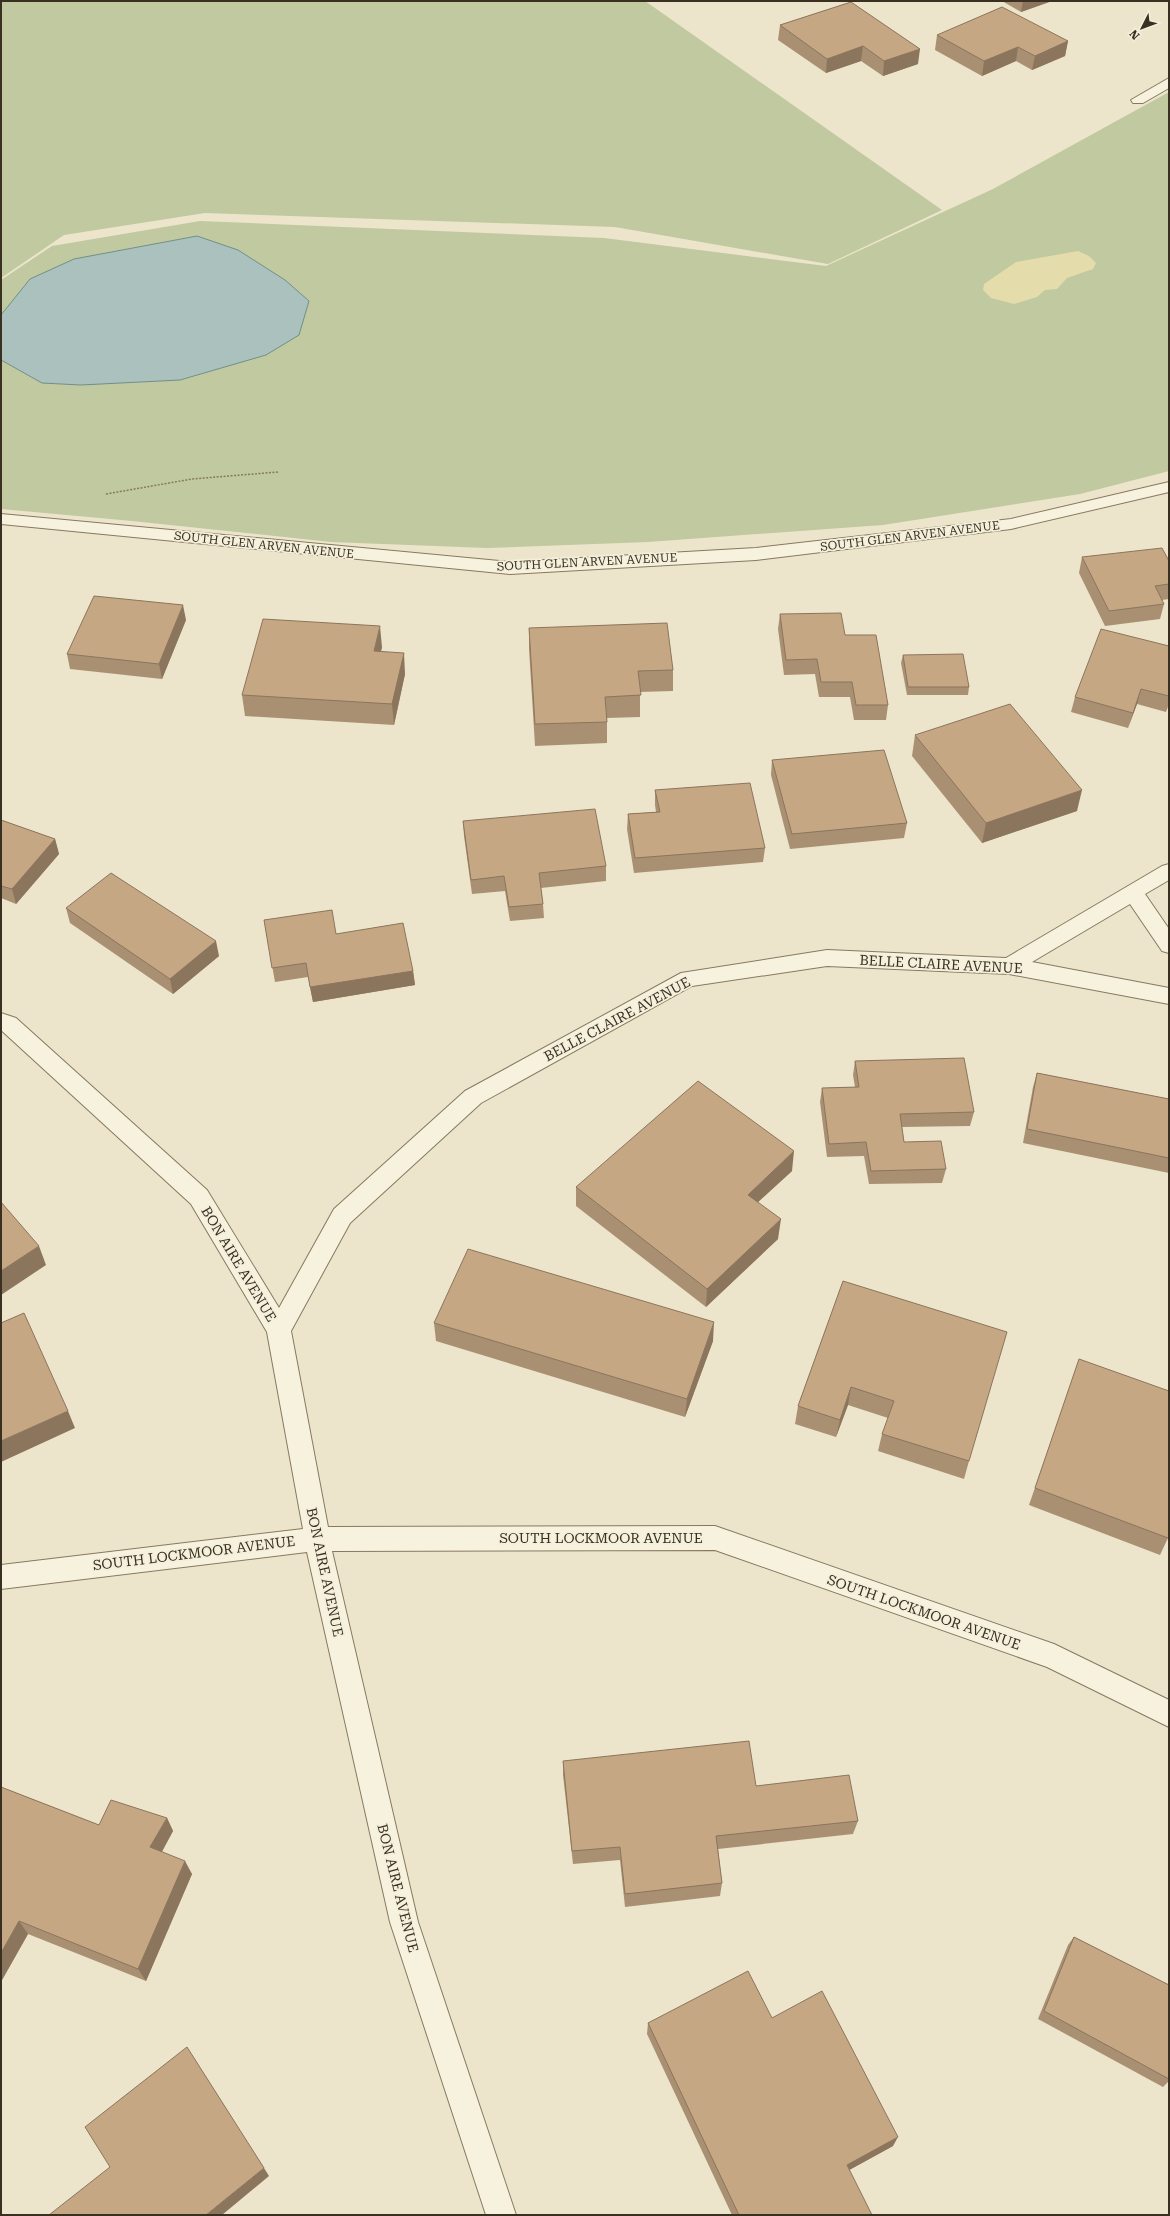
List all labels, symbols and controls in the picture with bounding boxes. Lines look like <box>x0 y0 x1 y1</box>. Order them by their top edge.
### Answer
north arrow <box>1122 8 1162 48</box>
text: N <box>1127 26 1143 42</box>
street label: SOUTH GLEN ARVEN AVENUE <box>820 518 1000 554</box>
street label: SOUTH GLEN ARVEN AVENUE <box>173 529 355 561</box>
street label: SOUTH GLEN ARVEN AVENUE <box>496 550 678 574</box>
street label: BELLE CLAIRE AVENUE <box>859 952 1023 976</box>
street label: BELLE CLAIRE AVENUE <box>541 974 693 1064</box>
street label: BON AIRE AVENUE <box>198 1203 280 1325</box>
street label: BON AIRE AVENUE <box>303 1506 347 1638</box>
street label: SOUTH LOCKMOOR AVENUE <box>499 1530 703 1546</box>
street label: SOUTH LOCKMOOR AVENUE <box>92 1533 296 1573</box>
street label: SOUTH LOCKMOOR AVENUE <box>825 1571 1023 1653</box>
street label: BON AIRE AVENUE <box>374 1822 422 1954</box>

